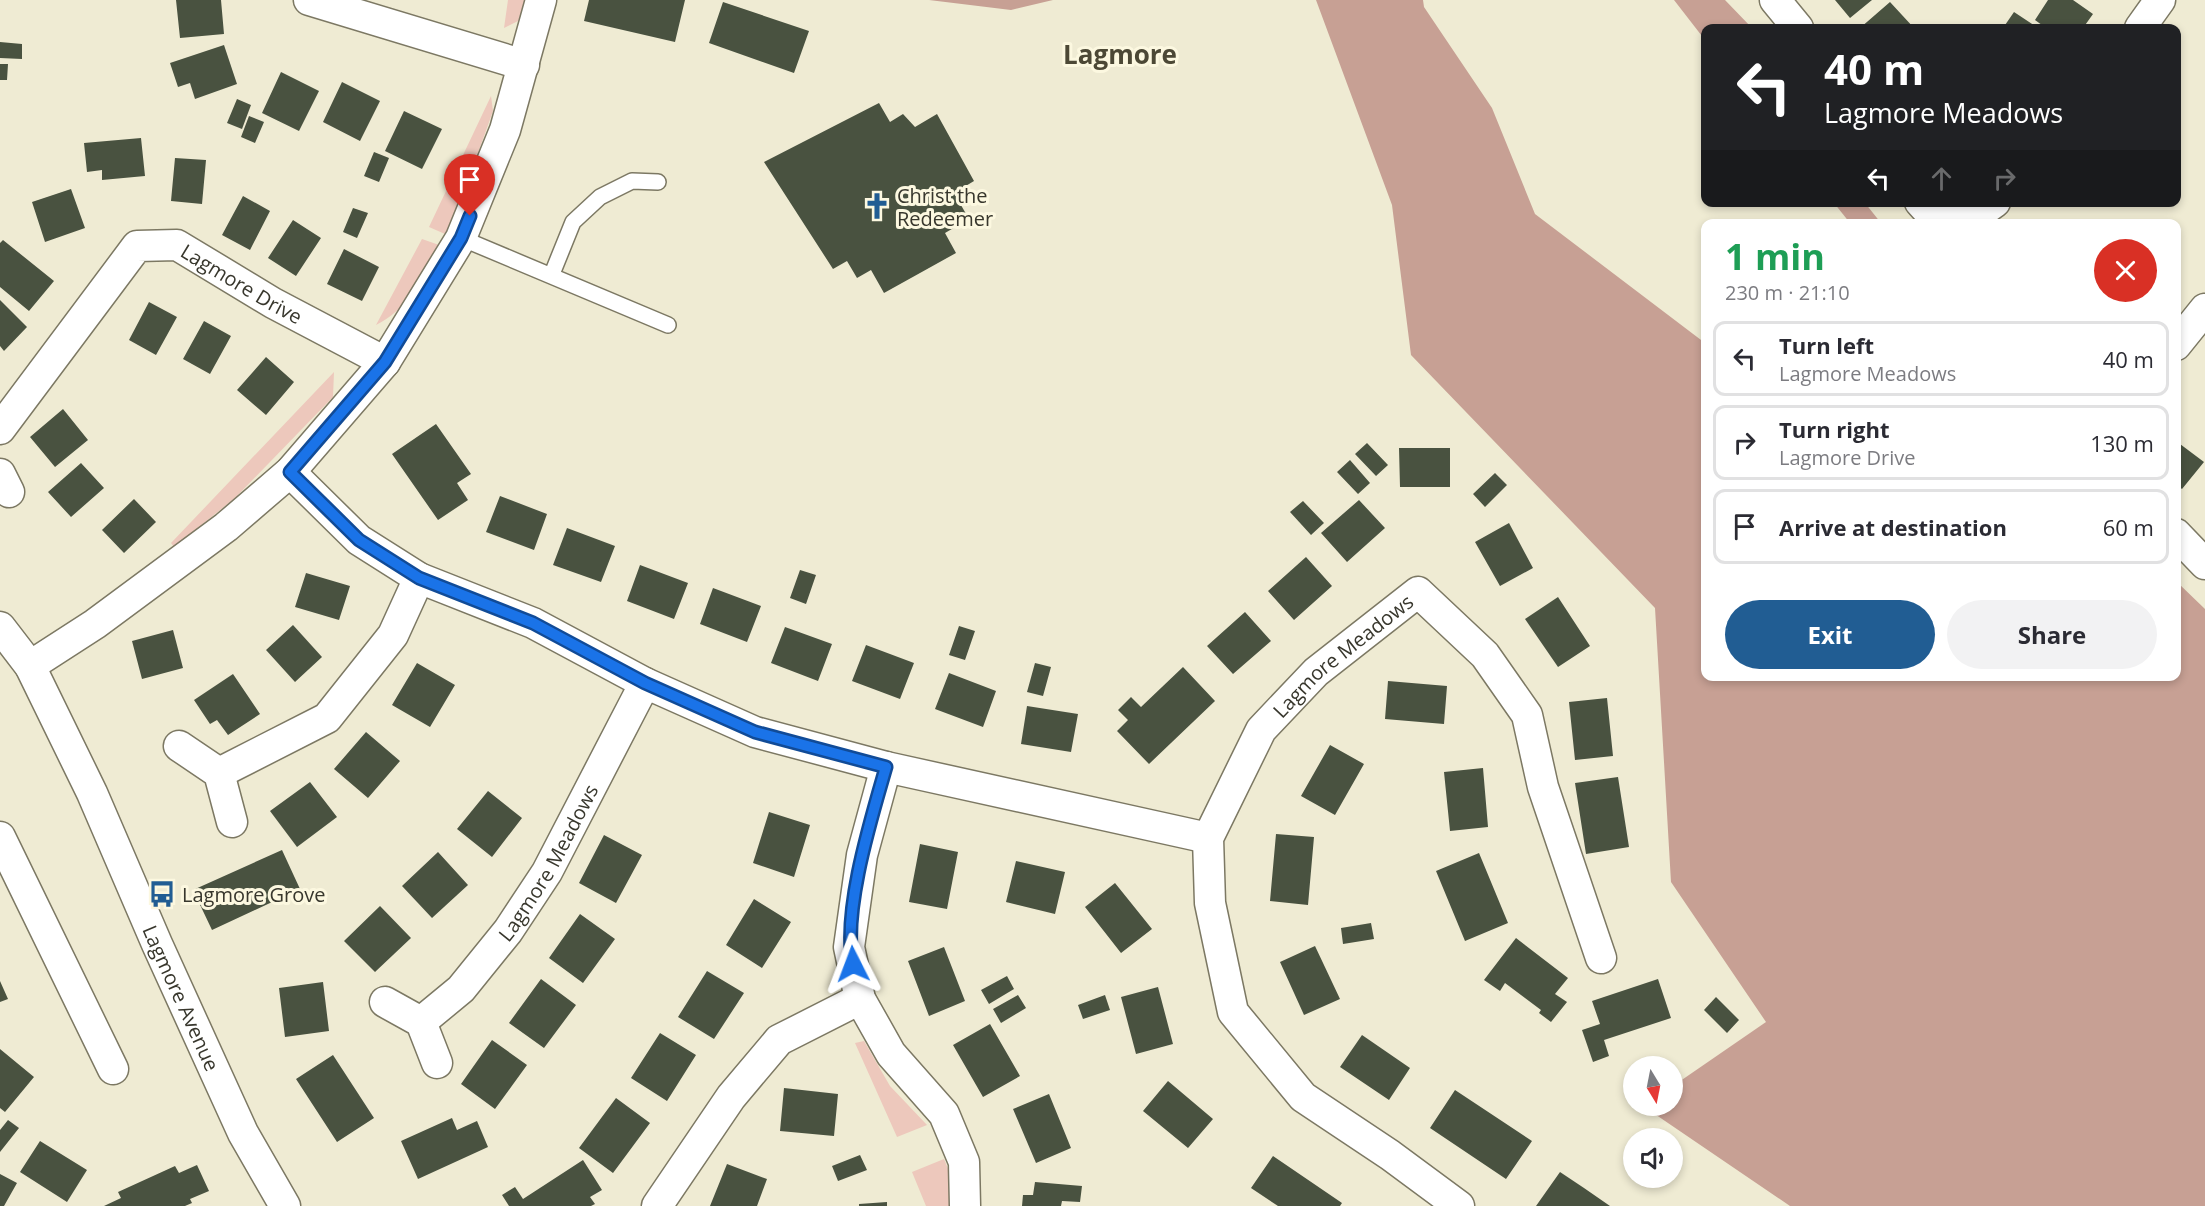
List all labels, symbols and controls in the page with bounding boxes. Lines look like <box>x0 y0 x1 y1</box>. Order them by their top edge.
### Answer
district label: Lagmore <box>1063 36 1177 72</box>
text: 40 m <box>1824 40 1924 97</box>
icon: left <box>1725 48 1803 126</box>
text: Lagmore Meadows <box>1824 94 2063 131</box>
pin <box>444 154 495 216</box>
icon: left <box>1862 162 1895 195</box>
icon: ahead <box>1925 162 1958 195</box>
icon: right <box>1988 162 2021 195</box>
icon: arrive <box>453 163 486 196</box>
place label: Christ the Redeemer <box>897 182 993 232</box>
church icon: Christ the Redeemer <box>862 191 892 221</box>
text: 1 min <box>1725 232 1825 281</box>
street label: Lagmore Drive <box>176 237 307 330</box>
button: close <box>2094 239 2157 302</box>
text: 230 m · 21:10 <box>1725 279 1850 306</box>
text: Turn left <box>1779 330 1874 360</box>
icon: left <box>1728 342 1761 375</box>
text: 40 m <box>2103 344 2154 374</box>
text: Lagmore Meadows <box>1779 360 1956 387</box>
text: Turn right <box>1779 414 1890 444</box>
icon: right <box>1728 426 1761 459</box>
text: 130 m <box>2090 428 2154 458</box>
text: Lagmore Drive <box>1779 444 1916 471</box>
icon: arrive <box>1728 510 1761 543</box>
text: Arrive at destination <box>1779 512 2007 542</box>
text: 60 m <box>2103 512 2154 542</box>
street label: Lagmore Meadows <box>1266 588 1418 723</box>
button: Exit <box>1725 600 1935 669</box>
button: Share <box>1947 600 2157 669</box>
street label: Lagmore Meadows <box>492 779 604 947</box>
bus stop icon: Lagmore Grove <box>147 879 177 909</box>
place label: Lagmore Grove <box>182 881 326 908</box>
street label: Lagmore Avenue <box>137 921 226 1075</box>
position arrow <box>821 932 885 996</box>
north arrow <box>1623 1056 1683 1116</box>
map controls <box>1623 1056 1683 1188</box>
button: sound <box>1623 1128 1683 1188</box>

